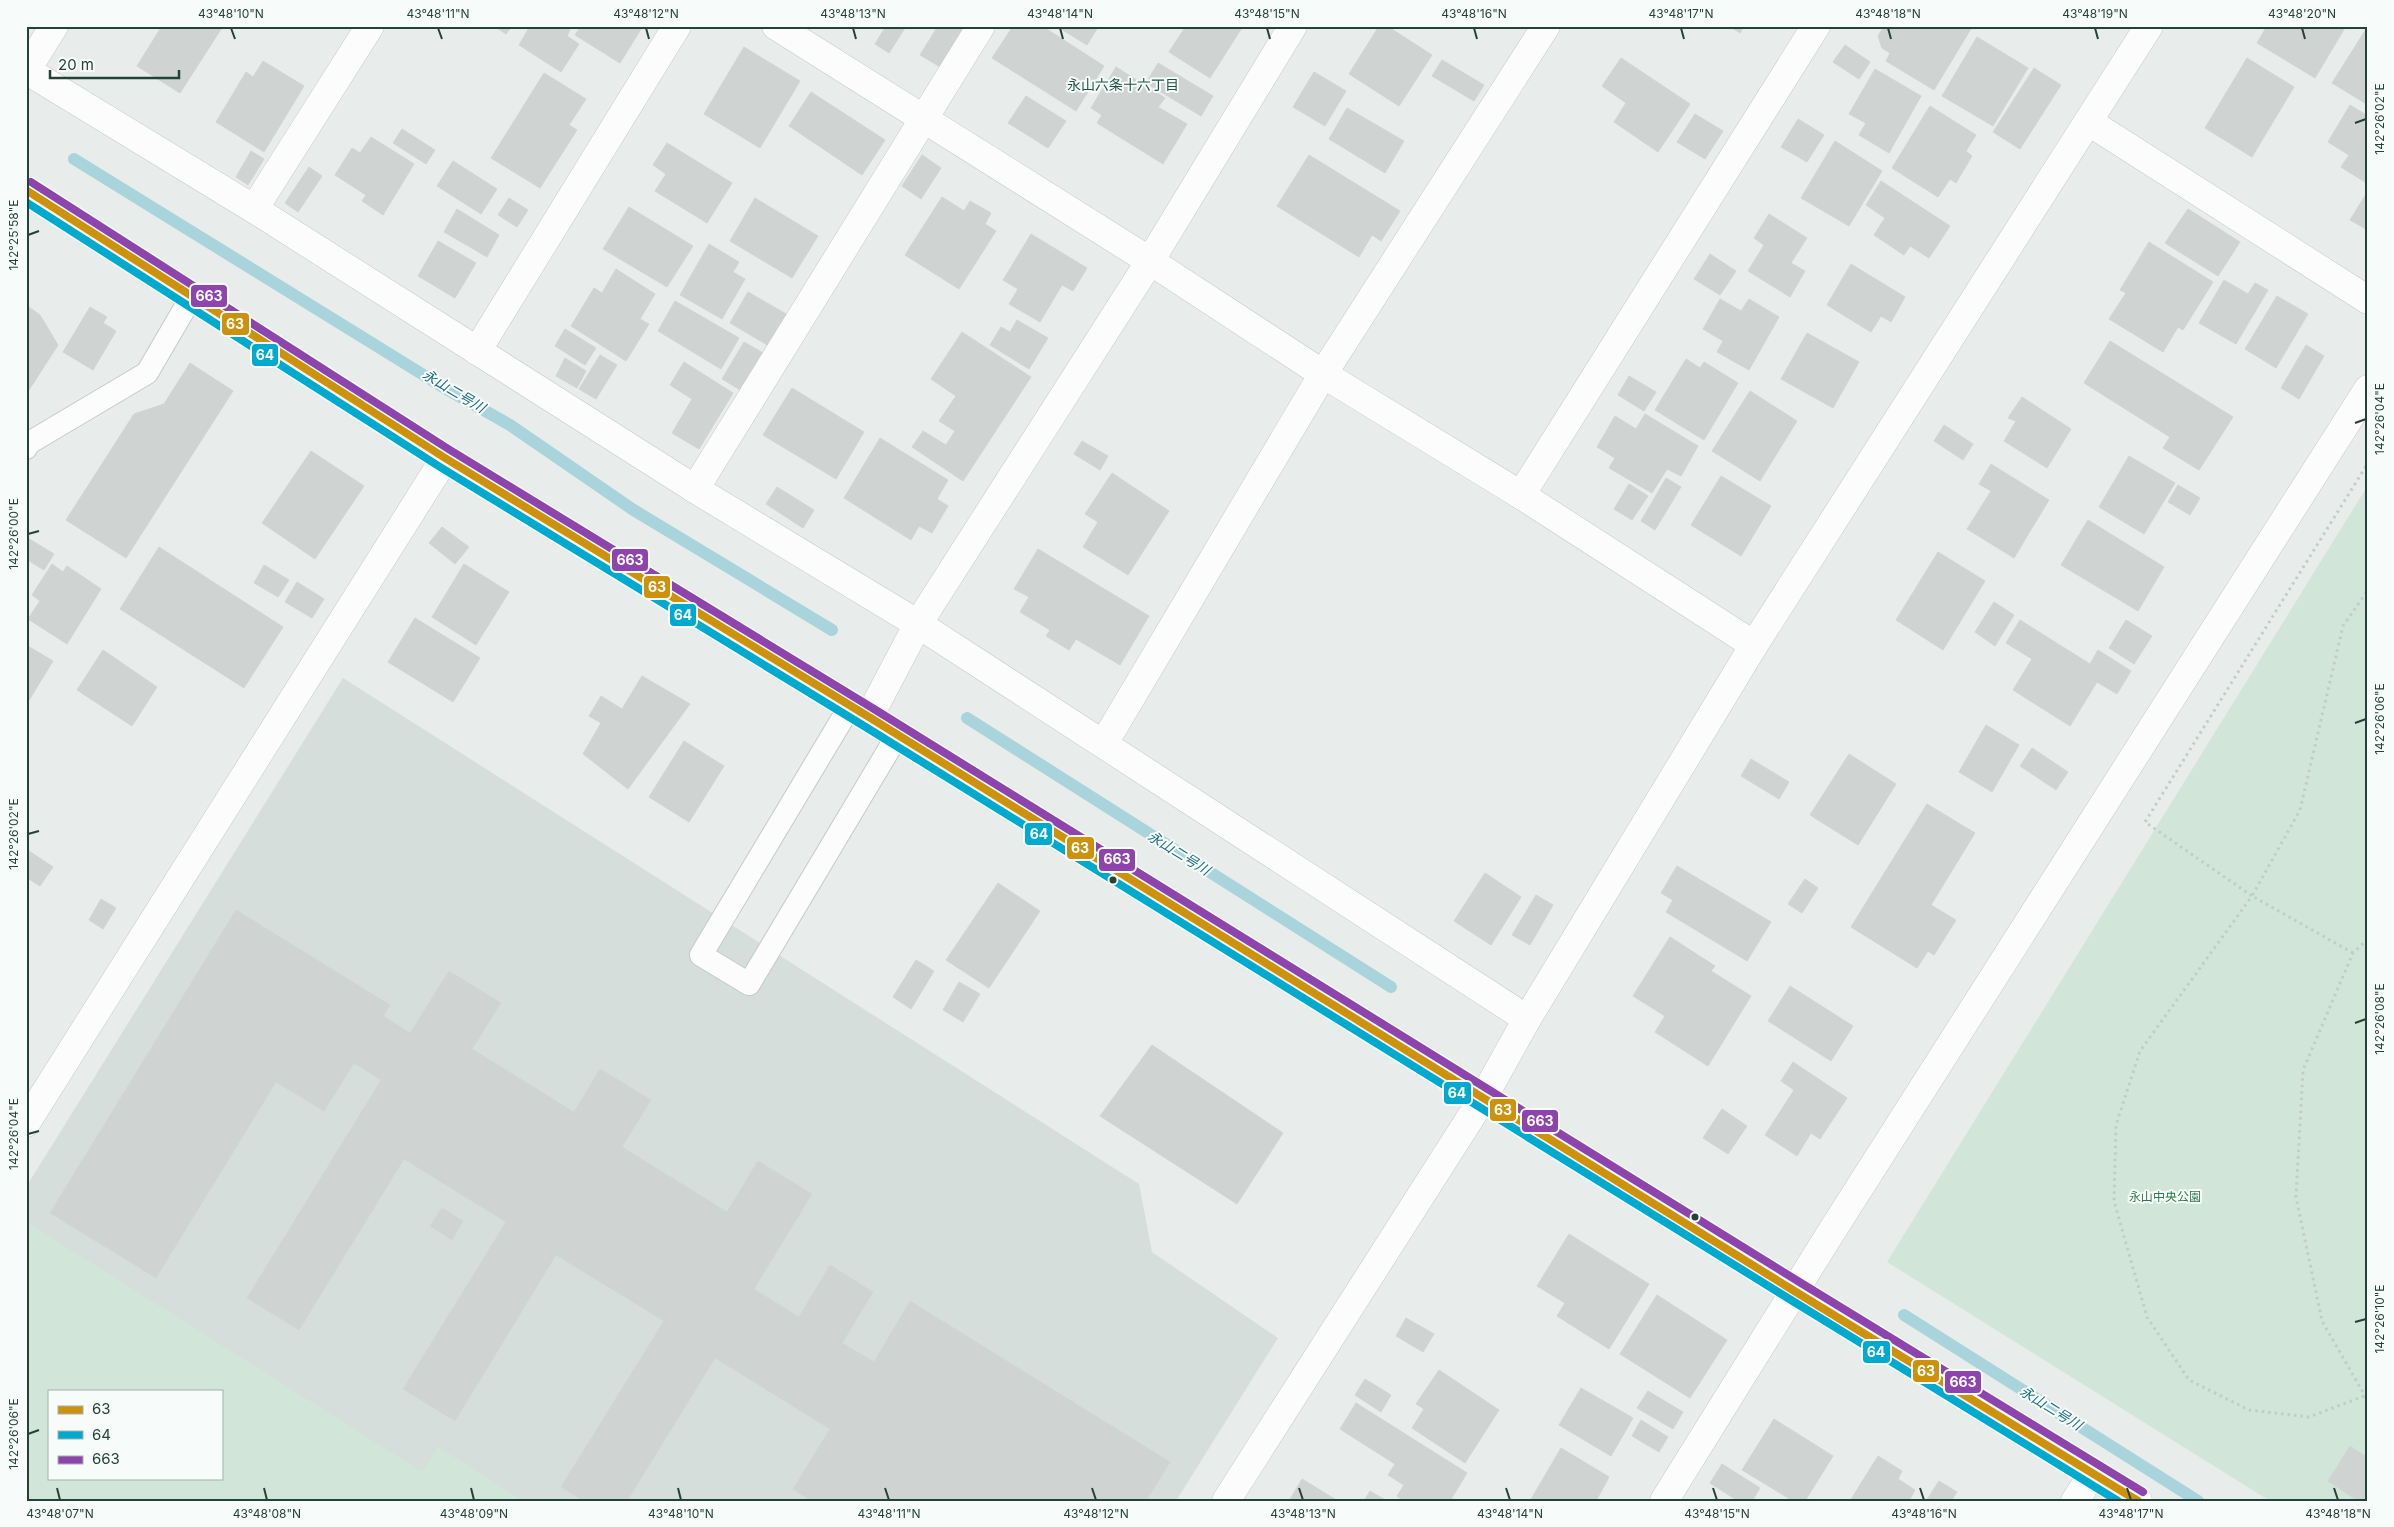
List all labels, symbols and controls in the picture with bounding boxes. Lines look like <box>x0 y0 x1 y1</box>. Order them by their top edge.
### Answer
text: 43°48'10"N <box>198 6 264 21</box>
text: 43°48'11"N <box>406 6 470 21</box>
text: 43°48'12"N <box>613 6 679 21</box>
text: 43°48'13"N <box>820 6 886 21</box>
text: 43°48'14"N <box>1027 6 1093 21</box>
text: 43°48'15"N <box>1234 6 1300 21</box>
text: 43°48'16"N <box>1441 6 1507 21</box>
text: 43°48'17"N <box>1649 6 1714 21</box>
text: 43°48'18"N <box>1855 6 1921 21</box>
text: 43°48'19"N <box>2062 6 2128 21</box>
text: 43°48'20"N <box>2268 6 2336 21</box>
scale bar <box>50 48 179 80</box>
text: 20 m <box>58 55 94 74</box>
district label: 永山六条十六丁目 <box>1067 76 1179 93</box>
text: 142°26'02"E <box>2372 83 2387 155</box>
text: 142°25'58"E <box>6 199 21 271</box>
line badge: 663 <box>190 284 228 308</box>
text: 663 <box>195 287 223 304</box>
line badge: 63 <box>221 312 250 336</box>
text: 63 <box>226 315 244 332</box>
line badge: 64 <box>251 343 279 367</box>
text: 64 <box>256 346 274 363</box>
water label: 永山二号川 <box>420 365 490 417</box>
text: 142°26'04"E <box>2372 383 2387 455</box>
text: 142°26'00"E <box>6 498 21 570</box>
line badge: 663 <box>611 548 649 572</box>
text: 663 <box>616 551 644 568</box>
line badge: 63 <box>643 575 671 599</box>
text: 63 <box>648 578 666 595</box>
line badge: 64 <box>669 603 697 627</box>
text: 64 <box>674 606 692 623</box>
text: 142°26'06"E <box>2372 683 2387 755</box>
text: 142°26'02"E <box>6 798 21 870</box>
line badge: 64 <box>1024 822 1053 846</box>
text: 64 <box>1030 825 1048 842</box>
water label: 永山二号川 <box>1145 827 1215 879</box>
line badge: 63 <box>1066 836 1095 860</box>
text: 63 <box>1071 839 1089 856</box>
line badge: 663 <box>1098 848 1136 872</box>
text: 663 <box>1103 850 1131 867</box>
unlabelled marker <box>1108 875 1118 885</box>
text: 142°26'08"E <box>2372 983 2387 1055</box>
line badge: 64 <box>1443 1081 1472 1105</box>
text: 64 <box>1448 1084 1466 1101</box>
text: 142°26'04"E <box>6 1098 21 1170</box>
line badge: 63 <box>1489 1098 1517 1122</box>
text: 63 <box>1494 1101 1512 1118</box>
line badge: 663 <box>1521 1109 1559 1133</box>
text: 663 <box>1526 1112 1554 1129</box>
park label: 永山中央公園 <box>2129 1189 2201 1204</box>
unlabelled marker <box>1690 1212 1700 1222</box>
text: 142°26'10"E <box>2372 1284 2387 1354</box>
line badge: 64 <box>1862 1340 1891 1364</box>
text: 64 <box>1867 1343 1885 1360</box>
line badge: 63 <box>1912 1359 1940 1383</box>
text: 63 <box>1917 1362 1935 1379</box>
line badge: 663 <box>1944 1370 1982 1394</box>
text: 663 <box>1949 1373 1977 1390</box>
water label: 永山二号川 <box>2017 1382 2087 1434</box>
legend <box>48 1390 222 1480</box>
text: 142°26'06"E <box>6 1398 21 1470</box>
text: 63 <box>92 1399 111 1418</box>
text: 64 <box>92 1425 111 1444</box>
text: 663 <box>92 1449 120 1468</box>
text: 43°48'07"N <box>26 1506 94 1521</box>
text: 43°48'08"N <box>233 1506 301 1521</box>
text: 43°48'09"N <box>440 1506 508 1521</box>
text: 43°48'10"N <box>648 1506 714 1521</box>
text: 43°48'11"N <box>857 1506 921 1521</box>
text: 43°48'12"N <box>1063 1506 1129 1521</box>
text: 43°48'13"N <box>1270 1506 1336 1521</box>
text: 43°48'14"N <box>1477 1506 1543 1521</box>
text: 43°48'15"N <box>1684 1506 1750 1521</box>
text: 43°48'16"N <box>1891 1506 1957 1521</box>
text: 43°48'17"N <box>2099 1506 2164 1521</box>
text: 43°48'18"N <box>2305 1506 2371 1521</box>

